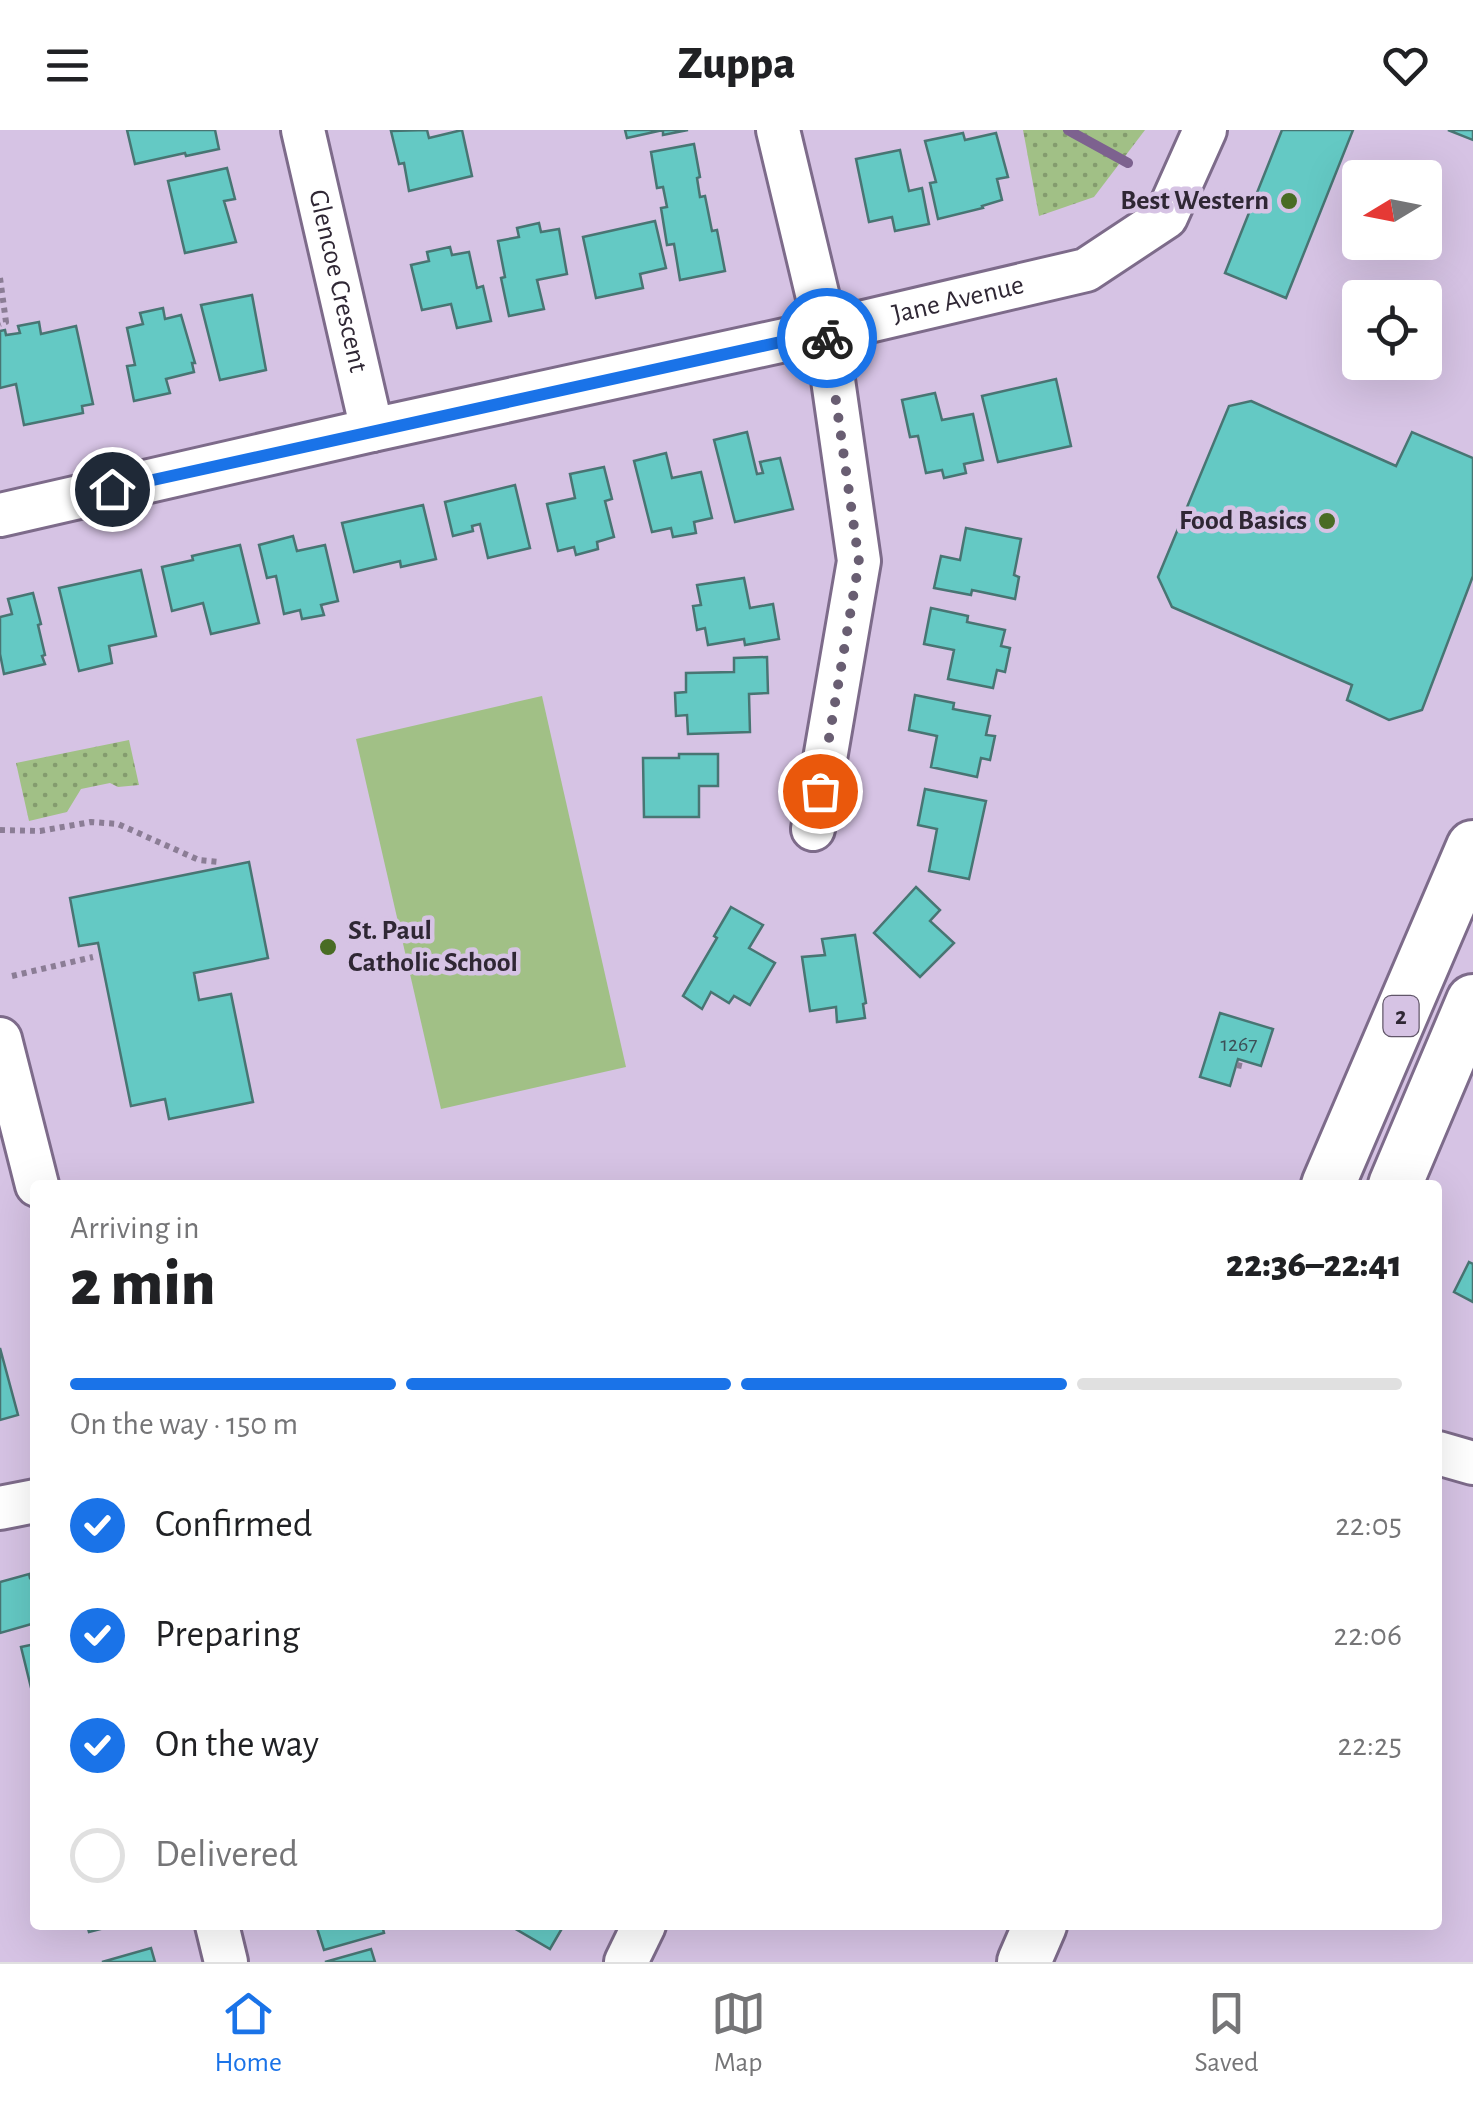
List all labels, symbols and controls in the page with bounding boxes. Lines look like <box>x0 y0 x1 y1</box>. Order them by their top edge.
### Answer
icon: menu <box>40 38 95 93</box>
icon: heart <box>1378 38 1433 93</box>
text: Zuppa <box>678 42 795 87</box>
north arrow <box>1342 160 1442 260</box>
map controls <box>1342 160 1442 380</box>
street label: Glencoe Crescent <box>303 187 372 375</box>
place label: Best Western <box>1120 187 1269 215</box>
marker: Best Western <box>1278 190 1300 212</box>
street label: Jane Avenue <box>890 271 1027 329</box>
button: locate <box>1342 280 1442 380</box>
courier <box>777 288 877 388</box>
icon: bike <box>800 311 855 366</box>
pin <box>70 447 155 532</box>
icon: home <box>85 462 140 517</box>
place label: Food Basics <box>1179 507 1307 535</box>
marker: Food Basics <box>1316 510 1338 532</box>
pin <box>778 749 863 834</box>
icon: bag <box>793 764 848 819</box>
place label: St. Paul Catholic School <box>348 917 518 977</box>
marker: St. Paul Catholic School <box>317 936 339 958</box>
road number: 2 <box>1384 996 1418 1036</box>
house number: 1267 <box>1220 1033 1258 1055</box>
text: Arriving in <box>70 1212 199 1244</box>
text: 22:36–22:41 <box>1226 1246 1402 1284</box>
text: 2 min <box>70 1252 216 1317</box>
text: On the way · 150 m <box>70 1408 298 1440</box>
icon: check <box>70 1498 125 1553</box>
text: Confirmed <box>155 1506 312 1544</box>
text: 22:05 <box>1335 1509 1402 1541</box>
icon: check <box>70 1608 125 1663</box>
text: Preparing <box>155 1616 300 1654</box>
text: 22:06 <box>1334 1619 1402 1651</box>
icon: check <box>70 1718 125 1773</box>
text: On the way <box>155 1726 319 1764</box>
text: 22:25 <box>1338 1729 1402 1761</box>
text: Delivered <box>155 1836 298 1874</box>
tab: Home <box>214 1986 282 2080</box>
tab: Map <box>711 1986 766 2080</box>
tab: Saved <box>1194 1986 1259 2080</box>

